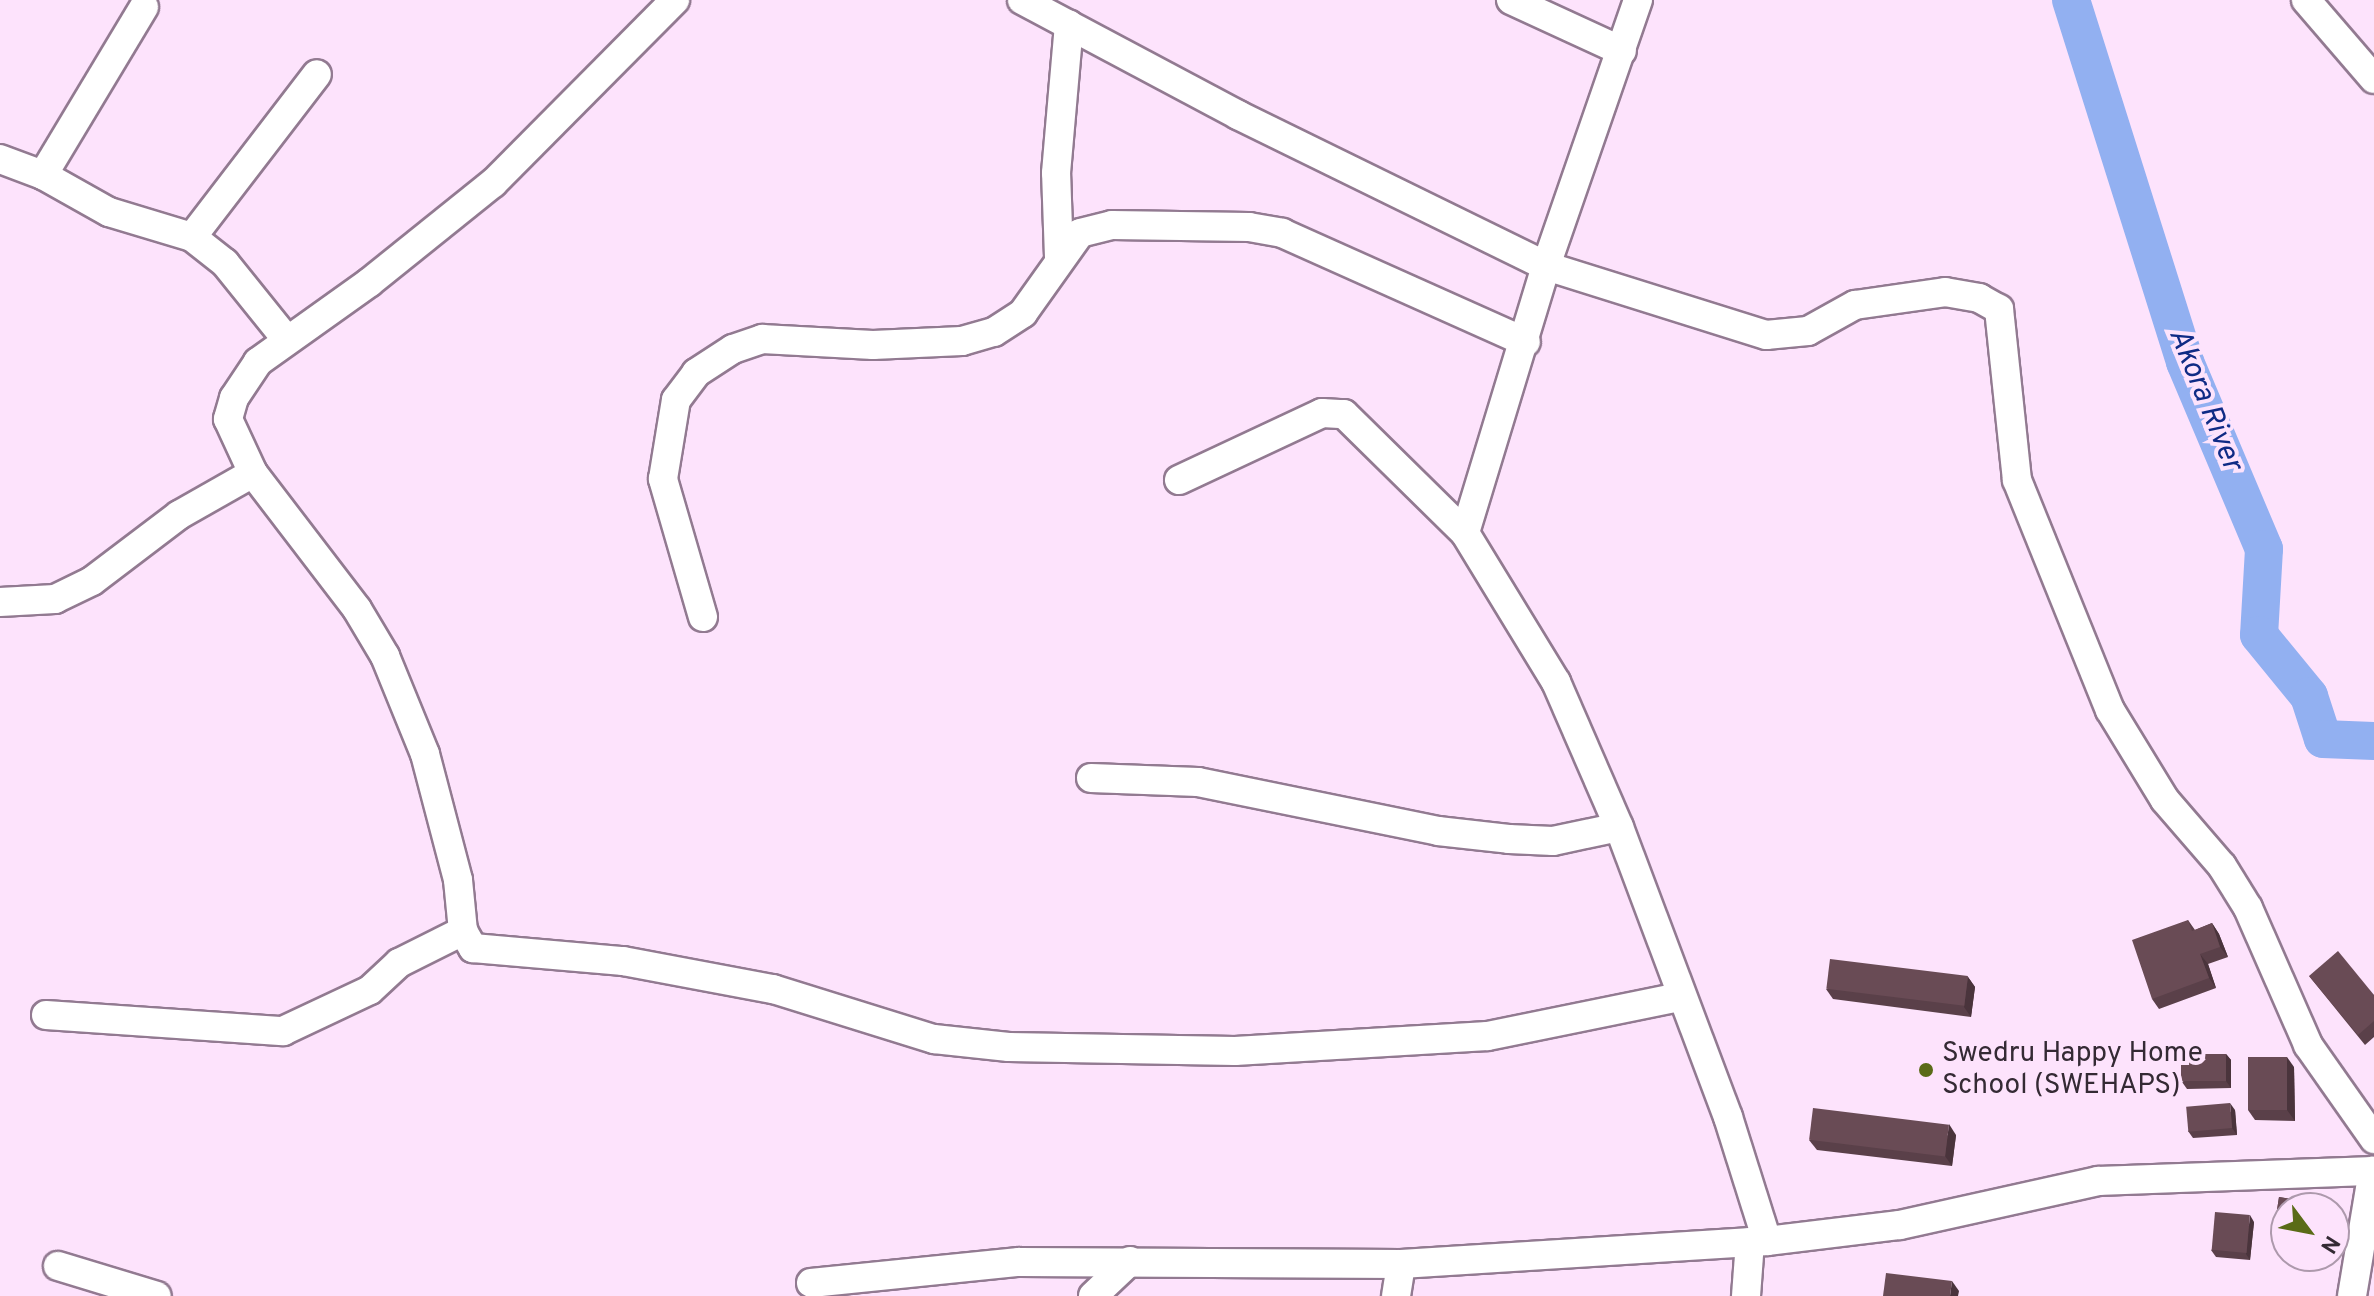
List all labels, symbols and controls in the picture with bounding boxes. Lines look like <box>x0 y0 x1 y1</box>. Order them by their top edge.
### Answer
water label: Akora River <box>2159 323 2249 477</box>
place label: Swedru Happy Home School (SWEHAPS) <box>1942 1037 2203 1103</box>
marker: Swedru Happy Home School (SWEHAPS) <box>1917 1061 1935 1079</box>
north arrow <box>2270 1192 2350 1272</box>
text: N <box>2313 1230 2345 1258</box>

